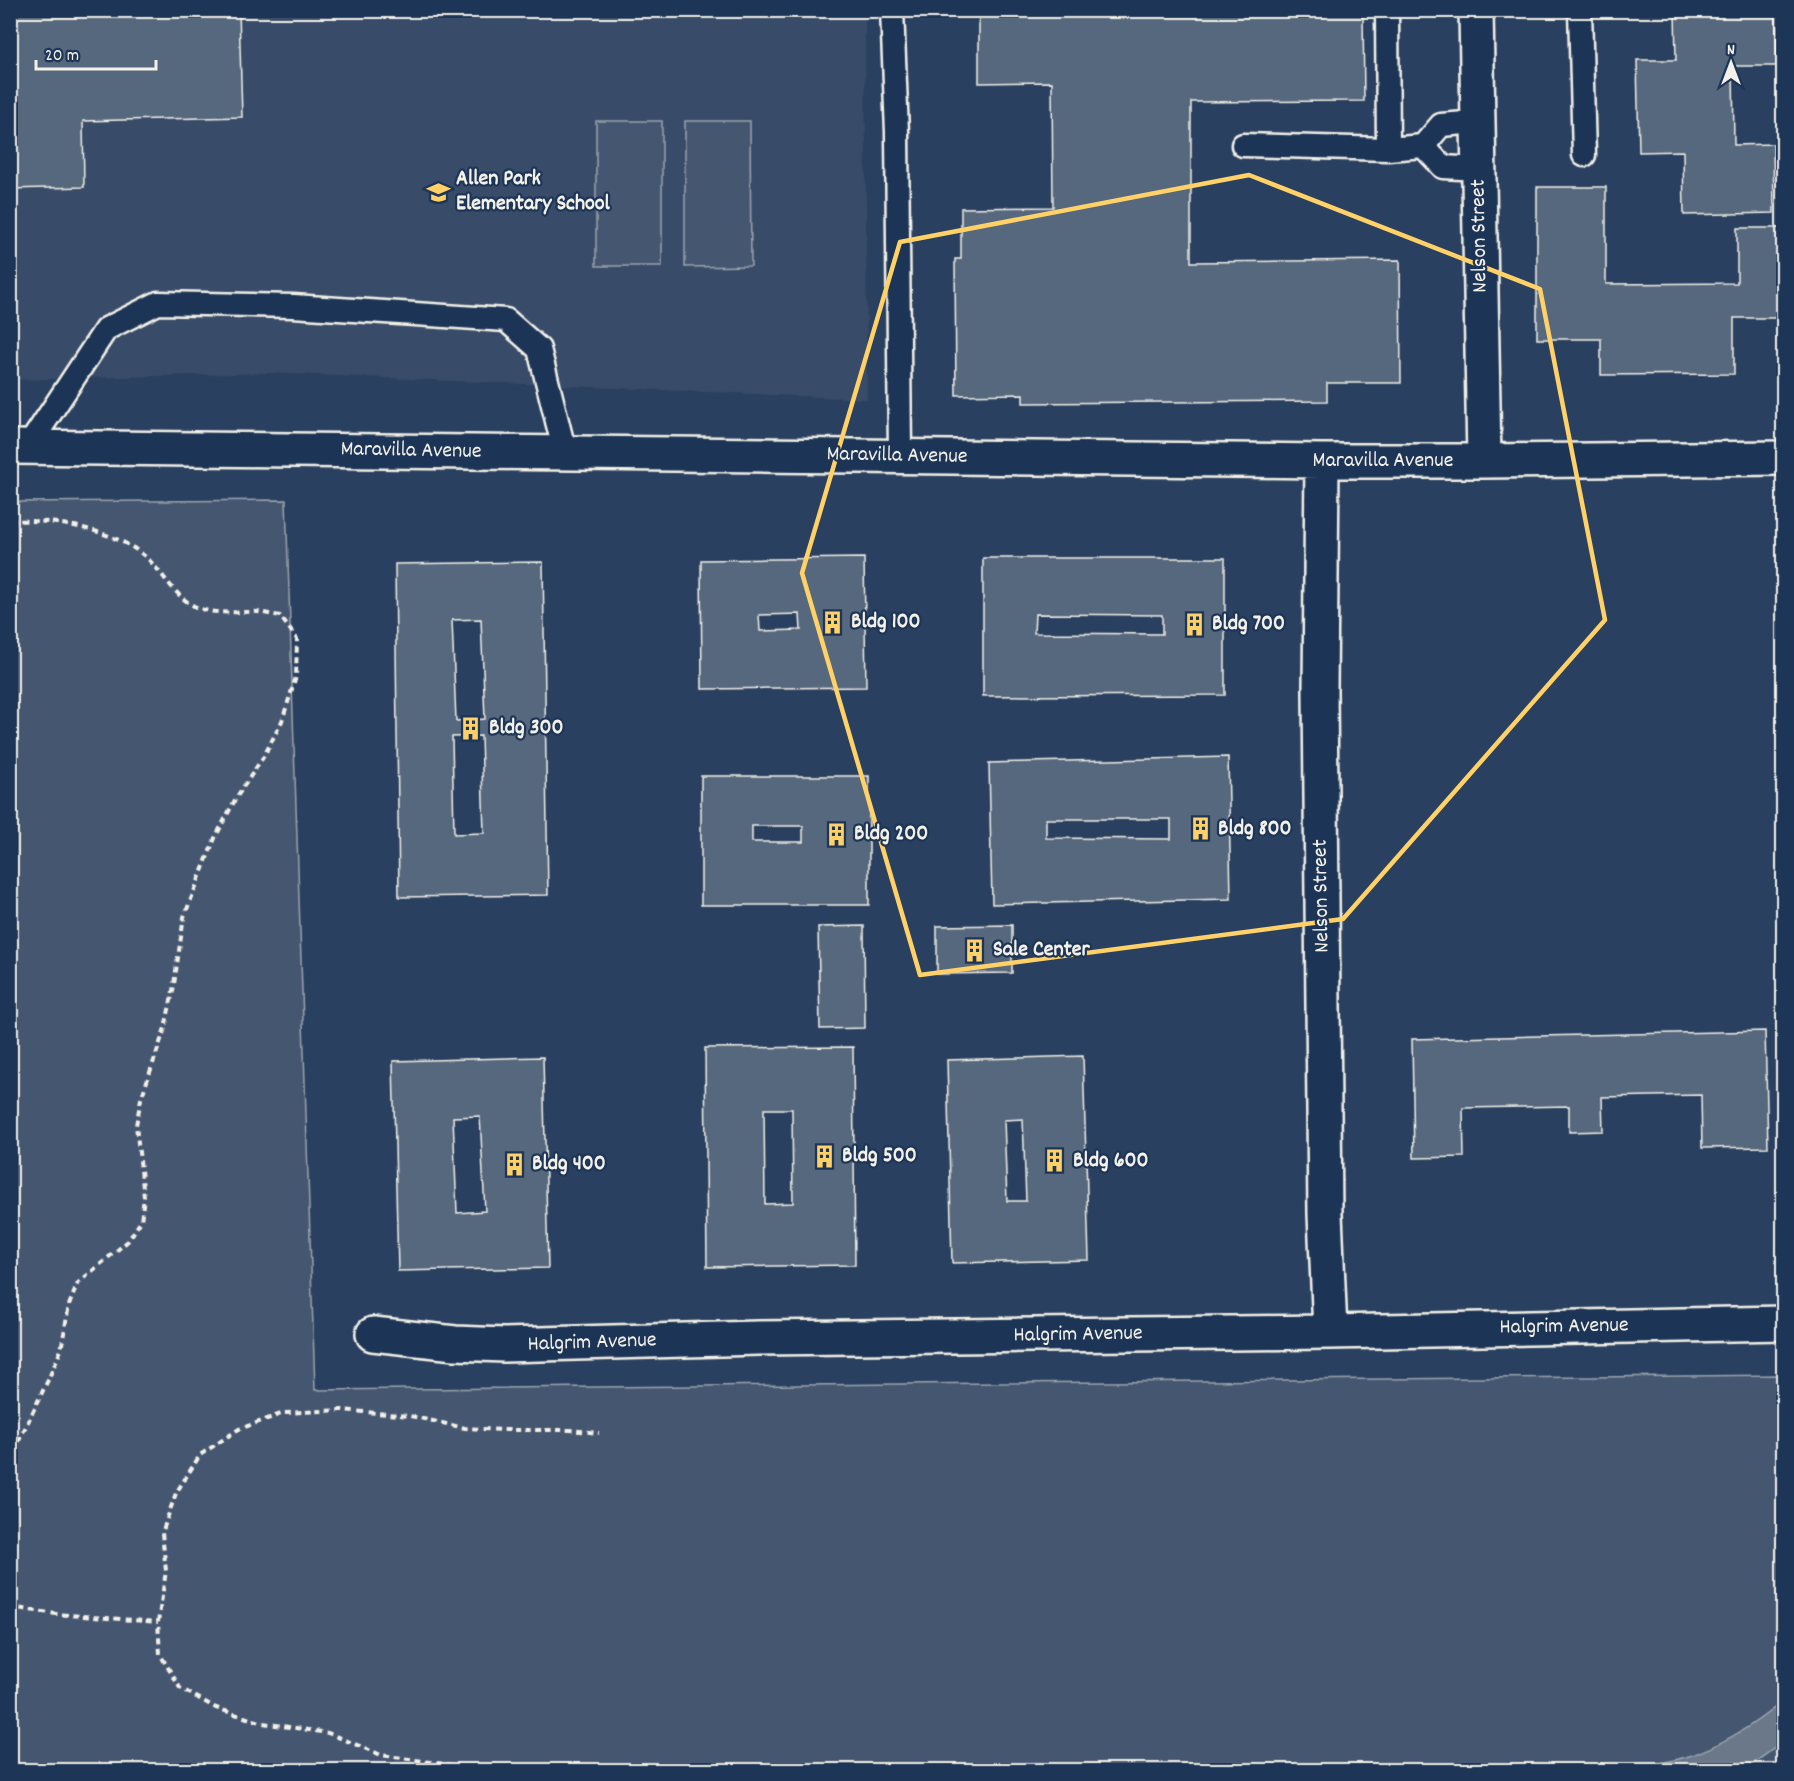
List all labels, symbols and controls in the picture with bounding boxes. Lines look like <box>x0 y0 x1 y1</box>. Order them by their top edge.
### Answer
scale bar <box>36 33 156 71</box>
north arrow <box>1701 33 1761 93</box>
text: N <box>1727 39 1735 62</box>
text: 20 m <box>45 44 79 69</box>
place label: Allen Park Elementary School <box>456 164 611 220</box>
school or university icon: Allen Park Elementary School <box>425 179 451 205</box>
street label: Nelson Street <box>1464 179 1496 293</box>
street label: Maravilla Avenue <box>340 434 482 468</box>
street label: Maravilla Avenue <box>826 439 968 473</box>
street label: Maravilla Avenue <box>1313 446 1453 477</box>
place label: Bldg 100 <box>851 607 920 638</box>
building icon: Bldg 100 <box>820 609 846 635</box>
place label: Bldg 700 <box>1212 609 1285 640</box>
building icon: Bldg 700 <box>1181 611 1207 637</box>
place label: Bldg 300 <box>489 713 563 744</box>
building icon: Bldg 300 <box>458 715 484 741</box>
place label: Bldg 800 <box>1218 814 1291 845</box>
building icon: Bldg 800 <box>1187 816 1213 842</box>
place label: Bldg 200 <box>854 819 928 850</box>
building icon: Bldg 200 <box>823 821 849 847</box>
street label: Nelson Street <box>1306 839 1338 953</box>
place label: Sale Center <box>993 935 1090 966</box>
building icon: Sale Center <box>962 937 988 963</box>
place label: Bldg 500 <box>842 1141 917 1172</box>
building icon: Bldg 500 <box>811 1143 837 1169</box>
place label: Bldg 600 <box>1073 1146 1148 1177</box>
building icon: Bldg 600 <box>1042 1148 1068 1174</box>
place label: Bldg 400 <box>532 1149 606 1180</box>
building icon: Bldg 400 <box>501 1151 527 1177</box>
street label: Halgrim Avenue <box>1499 1310 1629 1344</box>
street label: Halgrim Avenue <box>1013 1318 1143 1352</box>
street label: Halgrim Avenue <box>527 1325 657 1361</box>

